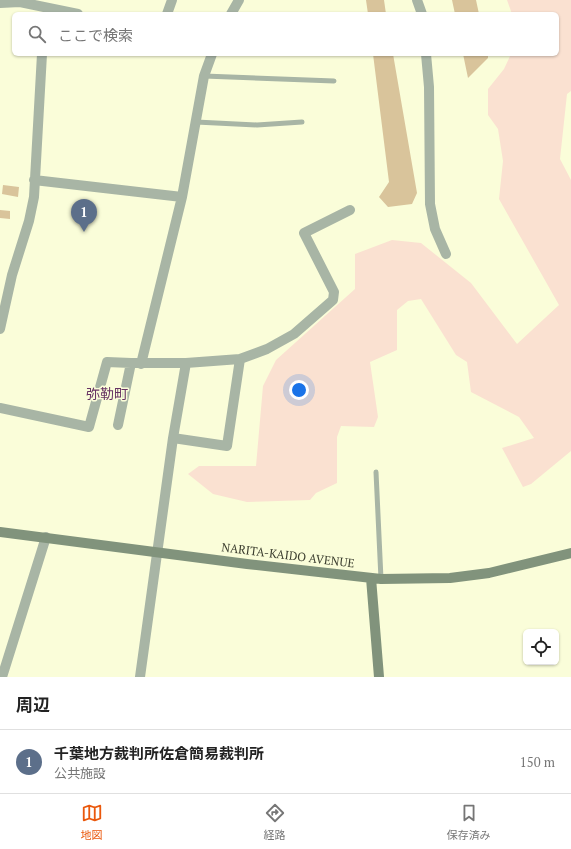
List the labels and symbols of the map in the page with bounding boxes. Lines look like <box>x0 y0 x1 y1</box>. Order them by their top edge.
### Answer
pin: 1 <box>71 199 97 232</box>
your location <box>289 380 309 400</box>
district label: 弥勒町 <box>86 384 128 403</box>
street label: NARITA-KAIDO AVENUE <box>221 539 355 571</box>

